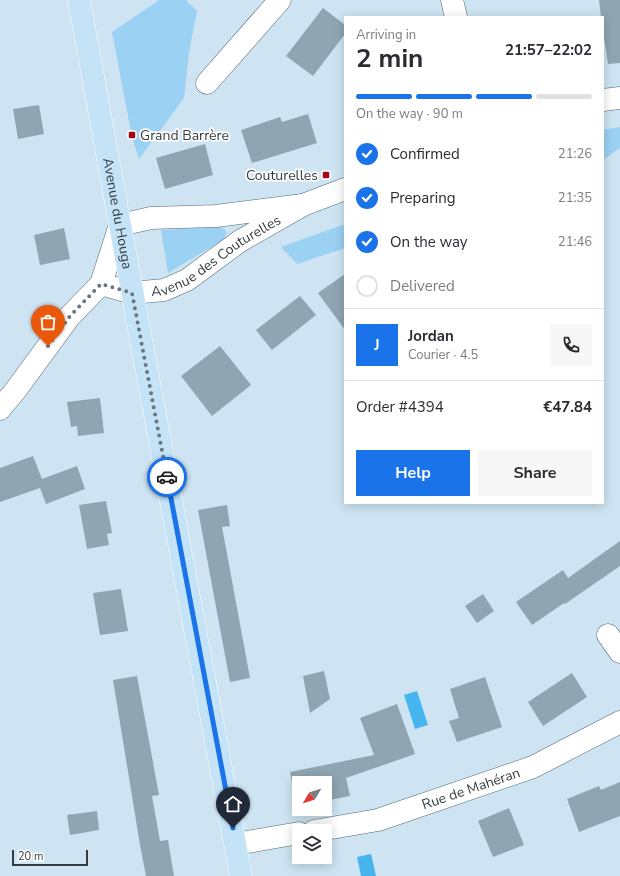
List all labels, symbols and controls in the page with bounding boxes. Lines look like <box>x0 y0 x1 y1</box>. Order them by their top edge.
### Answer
text: Arriving in <box>356 26 416 44</box>
text: 21:57–22:02 <box>505 40 592 60</box>
text: 2 min <box>356 41 423 76</box>
text: On the way · 90 m <box>356 105 463 123</box>
place label: Grand Barrère <box>140 126 229 145</box>
marker: Grand Barrère <box>127 130 137 140</box>
icon: check <box>356 143 378 165</box>
text: Confirmed <box>390 144 460 164</box>
text: 21:26 <box>558 145 592 163</box>
street label: Avenue du Houga <box>98 156 137 271</box>
place label: Couturelles <box>246 166 318 185</box>
marker: Couturelles <box>321 170 331 180</box>
icon: check <box>356 187 378 209</box>
text: Preparing <box>390 188 455 208</box>
text: 21:35 <box>558 189 592 207</box>
street label: Avenue des Couturelles <box>150 210 284 301</box>
icon: check <box>356 231 378 253</box>
text: On the way <box>390 232 468 252</box>
text: 21:46 <box>558 233 592 251</box>
text: Delivered <box>390 276 455 296</box>
pin <box>31 305 65 346</box>
icon: bag <box>37 311 59 333</box>
button: phone <box>550 324 592 366</box>
text: Jordan <box>408 326 454 346</box>
text: J <box>374 335 380 355</box>
text: Courier · 4.5 <box>408 346 478 364</box>
text: Order #4394 <box>356 397 444 417</box>
text: €47.84 <box>543 397 592 417</box>
button: Help <box>356 450 470 496</box>
button: Share <box>478 450 592 496</box>
courier <box>147 457 187 497</box>
icon: car <box>156 466 178 488</box>
street label: Rue de Mahéran <box>419 763 522 814</box>
north arrow <box>292 776 332 816</box>
map controls <box>292 776 332 864</box>
pin <box>216 787 250 828</box>
icon: home <box>222 793 244 815</box>
button: layers <box>292 824 332 864</box>
scale bar <box>12 848 88 867</box>
text: 20 m <box>18 849 43 864</box>

